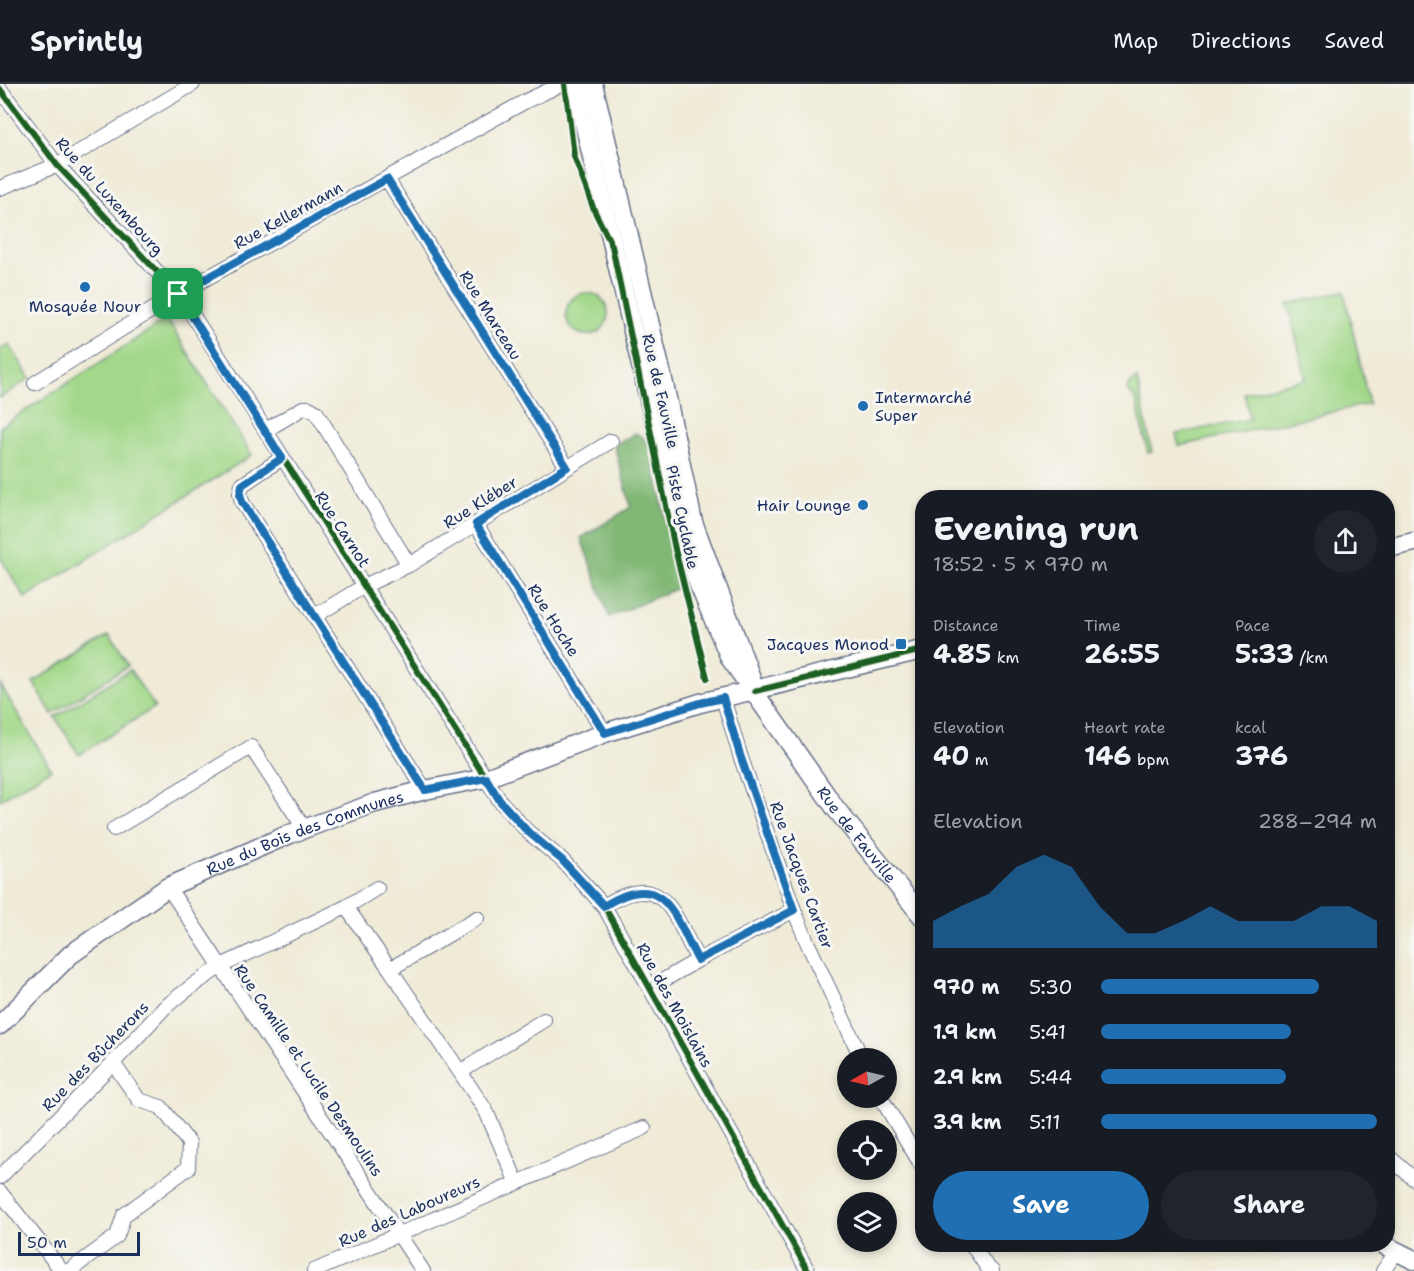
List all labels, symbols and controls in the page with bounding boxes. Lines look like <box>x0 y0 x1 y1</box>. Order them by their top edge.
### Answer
text: Sprintly <box>30 22 143 60</box>
text: Map <box>1113 27 1158 55</box>
text: Directions <box>1191 27 1291 55</box>
text: Saved <box>1324 27 1384 55</box>
street label: Rue du Luxembourg <box>51 133 168 260</box>
street label: Rue Kellermann <box>230 177 347 254</box>
street label: Rue Marceau <box>455 267 526 364</box>
pin <box>152 268 203 319</box>
icon: arrive <box>161 277 194 310</box>
marker: Mosquée Nour <box>78 280 92 294</box>
place label: Mosquée Nour <box>29 296 141 317</box>
street label: Rue de Fauville <box>637 332 684 451</box>
place label: Intermarché Super <box>875 387 972 426</box>
marker: Intermarché Super <box>856 399 870 413</box>
street label: Piste Cyclable <box>661 463 704 571</box>
street label: Rue Kléber <box>439 471 521 533</box>
street label: Rue Carnot <box>310 487 375 571</box>
place label: Hair Lounge <box>757 495 851 516</box>
marker: Hair Lounge <box>856 498 870 512</box>
text: Evening run <box>933 506 1139 551</box>
button: share <box>1314 510 1377 573</box>
text: 18:52 · 5 × 970 m <box>933 551 1108 577</box>
street label: Rue Hoche <box>523 580 584 661</box>
text: Distance <box>933 615 999 636</box>
text: Time <box>1084 615 1121 636</box>
text: Pace <box>1235 615 1270 636</box>
place label: Jacques Monod <box>767 634 889 655</box>
text: 4.85 <box>933 636 991 671</box>
text: 26:55 <box>1084 636 1160 671</box>
text: 5:33 <box>1235 636 1294 671</box>
marker: Jacques Monod <box>894 637 908 651</box>
text: km <box>991 647 1019 668</box>
text: /km <box>1294 647 1328 668</box>
text: Elevation <box>933 717 1005 738</box>
text: Heart rate <box>1084 717 1166 738</box>
text: kcal <box>1235 717 1266 738</box>
text: 40 <box>933 738 969 773</box>
text: 146 <box>1084 738 1132 773</box>
text: 376 <box>1235 738 1288 773</box>
text: m <box>969 749 989 770</box>
text: bpm <box>1132 749 1169 770</box>
street label: Rue de Fauville <box>812 782 901 887</box>
street label: Rue du Bois des Communes <box>203 786 406 880</box>
street label: Rue Jacques Cartier <box>765 798 838 952</box>
text: Elevation <box>933 808 1023 834</box>
text: 288–294 m <box>1258 808 1377 834</box>
street label: Rue des Moislains <box>631 939 718 1072</box>
street label: Rue Camille et Lucile Desmoulins <box>229 960 388 1181</box>
text: 970 m <box>933 974 1000 1000</box>
text: 5:30 <box>1029 974 1073 1000</box>
street label: Rue des Bûcherons <box>37 997 153 1116</box>
text: 1.9 km <box>933 1019 996 1045</box>
text: 5:41 <box>1029 1019 1066 1045</box>
north arrow <box>837 1048 897 1108</box>
map controls <box>837 1048 897 1252</box>
text: 2.9 km <box>933 1064 1002 1090</box>
text: 5:44 <box>1029 1064 1072 1090</box>
text: 3.9 km <box>933 1109 1002 1135</box>
text: 5:11 <box>1029 1109 1061 1135</box>
button: locate <box>837 1120 897 1180</box>
street label: Rue des Laboureurs <box>335 1171 483 1252</box>
button: Save <box>933 1171 1149 1240</box>
button: Share <box>1161 1171 1377 1240</box>
button: layers <box>837 1192 897 1252</box>
scale bar <box>18 1229 140 1256</box>
text: 50 m <box>27 1232 67 1253</box>

